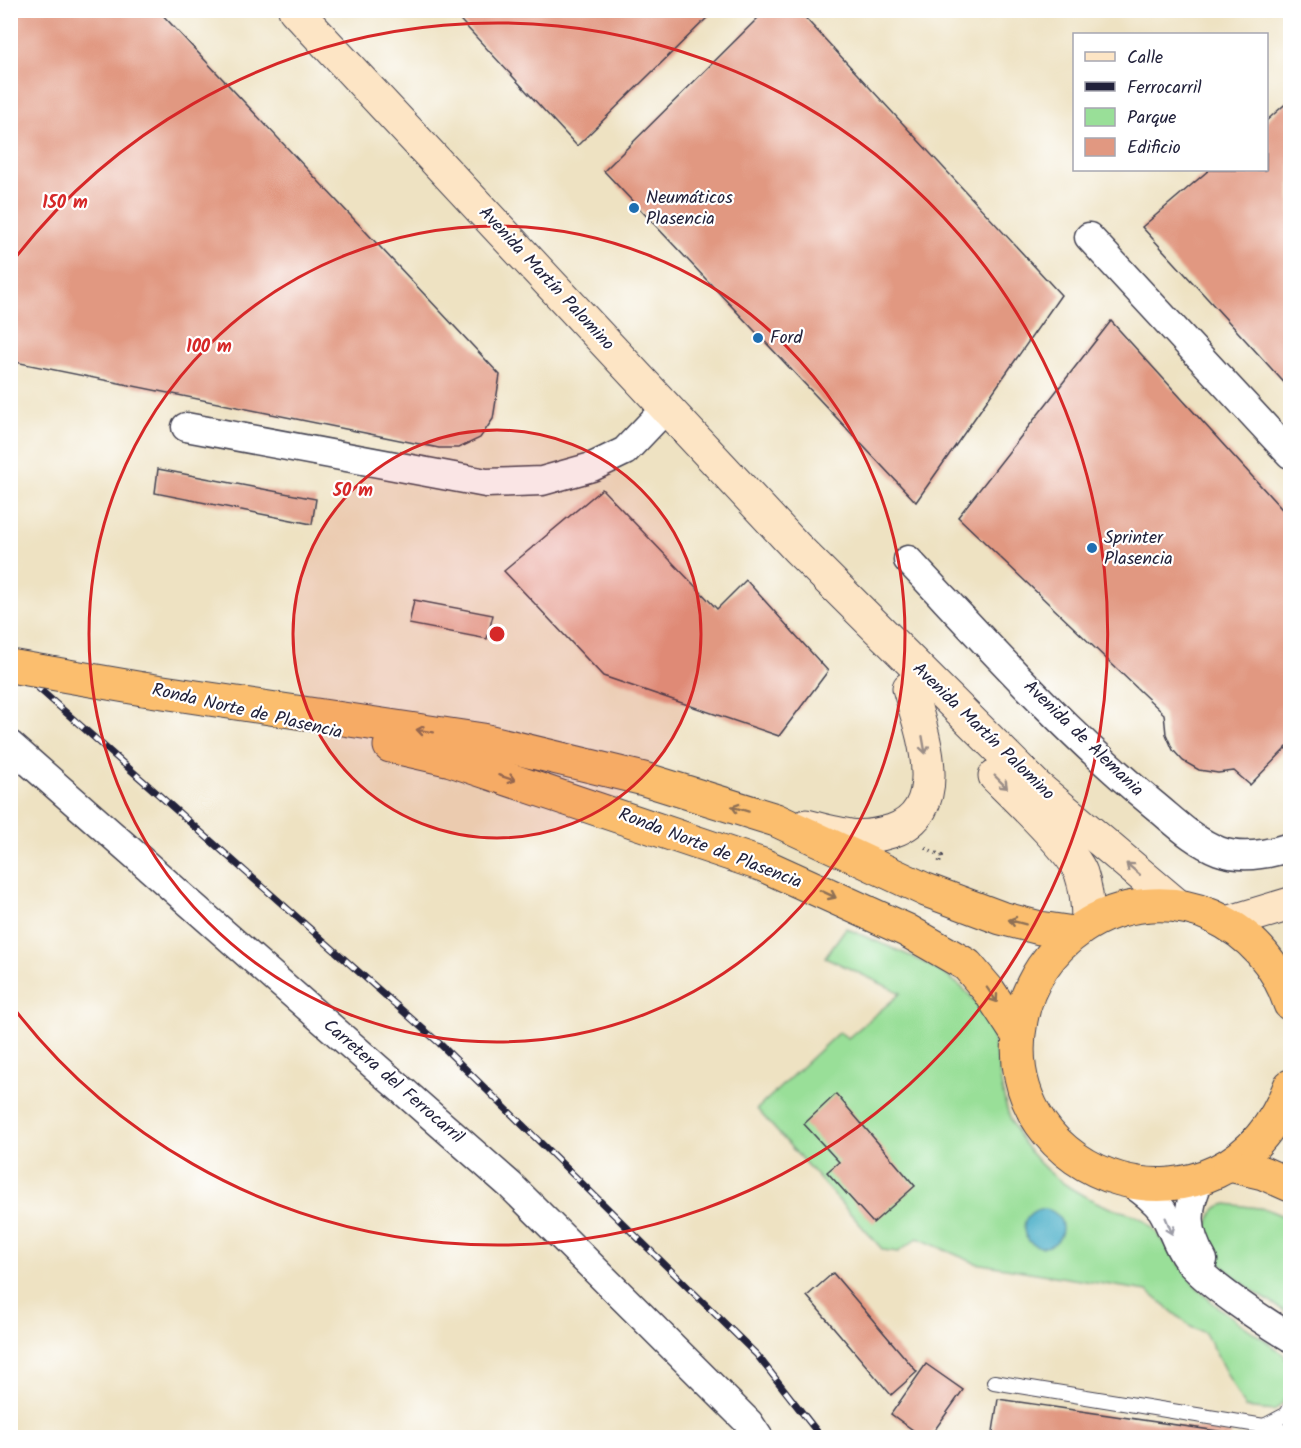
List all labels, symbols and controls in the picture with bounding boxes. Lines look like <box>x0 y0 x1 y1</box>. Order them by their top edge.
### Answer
legend <box>1073 33 1268 171</box>
text: Calle <box>1127 44 1163 73</box>
text: Ferrocarril <box>1127 74 1202 103</box>
text: Parque <box>1127 104 1176 133</box>
text: Edificio <box>1127 134 1181 163</box>
place label: Neumáticos Plasencia <box>646 184 733 234</box>
text: 150 m <box>42 189 88 218</box>
street label: Avenida Martín Palomino <box>471 200 621 358</box>
marker: Neumáticos Plasencia <box>627 201 641 215</box>
place label: Ford <box>770 324 804 353</box>
marker: Ford <box>751 331 765 345</box>
text: 100 m <box>186 333 232 362</box>
text: 50 m <box>332 477 373 506</box>
place label: Sprinter Plasencia <box>1104 524 1173 574</box>
marker: Sprinter Plasencia <box>1085 541 1099 555</box>
centre of rings <box>487 624 507 644</box>
street label: Avenida Martín Palomino <box>905 656 1061 808</box>
street label: Avenida de Alemania <box>1016 674 1150 804</box>
street label: Ronda Norte de Plasencia <box>149 676 345 748</box>
one-way arrow <box>416 726 436 737</box>
one-way arrow <box>918 734 929 754</box>
one-way arrow <box>497 773 516 784</box>
one-way arrow <box>993 774 1008 789</box>
street label: Ronda Norte de Plasencia <box>614 801 806 897</box>
one-way arrow <box>731 803 750 814</box>
one-way arrow <box>1126 862 1141 876</box>
one-way arrow <box>818 889 836 901</box>
one-way arrow <box>1008 916 1027 927</box>
one-way arrow <box>986 986 998 1003</box>
street label: Carretera del Ferrocarril <box>316 1012 471 1152</box>
one-way arrow <box>1164 1216 1175 1235</box>

